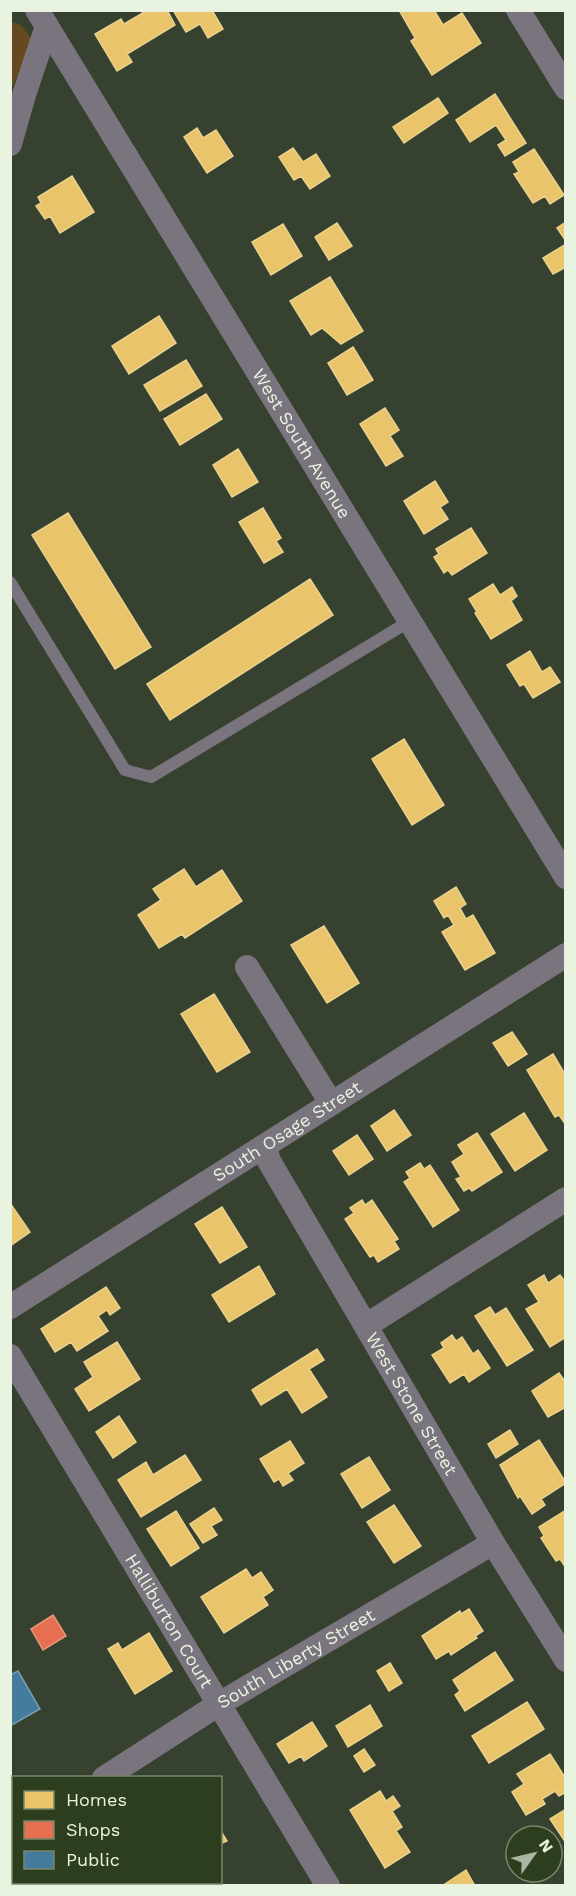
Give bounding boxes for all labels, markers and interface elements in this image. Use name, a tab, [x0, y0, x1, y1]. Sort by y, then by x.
street label: West South Avenue	[248, 365, 356, 522]
street label: South Osage Street	[209, 1076, 365, 1186]
street label: West Stone Street	[362, 1328, 462, 1479]
street label: Halliburton Court	[121, 1550, 218, 1692]
street label: South Liberty Street	[213, 1604, 379, 1713]
legend	[12, 1776, 222, 1884]
text: Homes	[66, 1789, 127, 1810]
text: Shops	[66, 1819, 120, 1840]
north arrow	[504, 1824, 564, 1884]
text: N	[535, 1836, 557, 1856]
text: Public	[66, 1849, 120, 1870]

